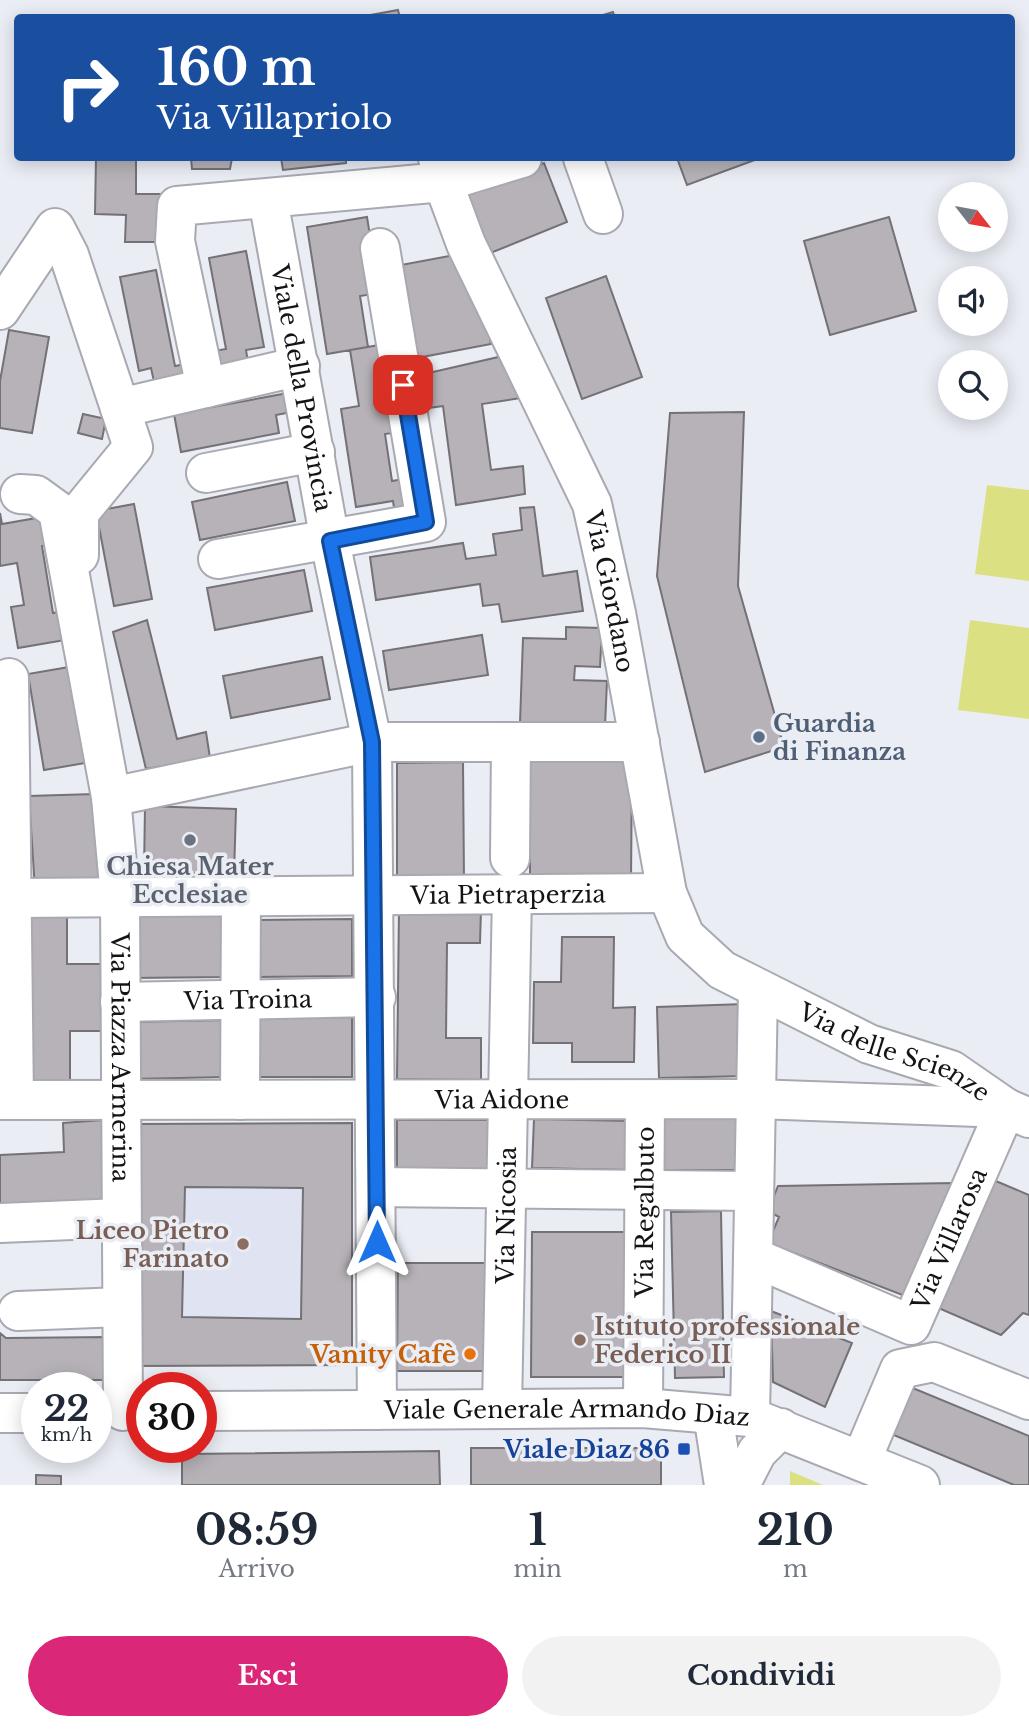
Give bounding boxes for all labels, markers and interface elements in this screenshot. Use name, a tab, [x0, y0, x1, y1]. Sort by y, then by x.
text: 160 m	[157, 37, 316, 98]
icon: right	[42, 42, 133, 133]
text: Via Villapriolo	[157, 98, 392, 138]
north arrow	[938, 182, 1008, 252]
map controls	[938, 182, 1008, 420]
street label: Viale della Provincia	[265, 261, 339, 515]
button: sound	[938, 266, 1008, 336]
button: search	[938, 350, 1008, 420]
pin	[373, 355, 433, 415]
icon: arrive	[384, 366, 422, 404]
street label: Via Giordano	[579, 507, 641, 675]
place label: Guardia di Finanza	[773, 709, 906, 766]
marker: Guardia di Finanza	[751, 729, 767, 745]
marker: Chiesa Mater Ecclesiae	[182, 832, 198, 848]
place label: Chiesa Mater Ecclesiae	[106, 852, 274, 909]
street label: Via Pietraperzia	[409, 879, 606, 909]
street label: Via Piazza Armerina	[106, 932, 136, 1183]
street label: Via Troina	[182, 984, 313, 1015]
street label: Via delle Scienze	[793, 996, 996, 1107]
street label: Via Aidone	[434, 1085, 569, 1114]
street label: Via Regalbuto	[629, 1126, 659, 1299]
street label: Via Nicosia	[490, 1145, 522, 1285]
street label: Via Villarosa	[904, 1163, 993, 1316]
position arrow	[340, 1205, 414, 1279]
place label: Liceo Pietro Farinato	[76, 1216, 229, 1273]
marker: Liceo Pietro Farinato	[235, 1236, 251, 1252]
place label: Istituto professionale Federico II	[594, 1312, 860, 1369]
marker: Istituto professionale Federico II	[572, 1332, 588, 1348]
place label: Vanity Cafè	[310, 1340, 456, 1369]
marker: Vanity Cafè	[462, 1346, 478, 1362]
speed limit sign: 30	[126, 1372, 217, 1463]
text: 22	[44, 1387, 89, 1430]
street label: Viale Generale Armando Diaz	[383, 1393, 751, 1431]
text: km/h	[41, 1424, 92, 1446]
place label: Viale Diaz 86	[503, 1435, 670, 1464]
marker: Viale Diaz 86	[676, 1441, 692, 1457]
text: 08:59	[195, 1504, 319, 1556]
text: 1	[528, 1504, 547, 1556]
text: 210	[757, 1504, 834, 1556]
text: Arrivo	[219, 1555, 295, 1583]
text: min	[513, 1555, 562, 1583]
text: m	[783, 1555, 808, 1583]
button: Esci	[28, 1636, 508, 1716]
button: Condividi	[522, 1636, 1001, 1716]

